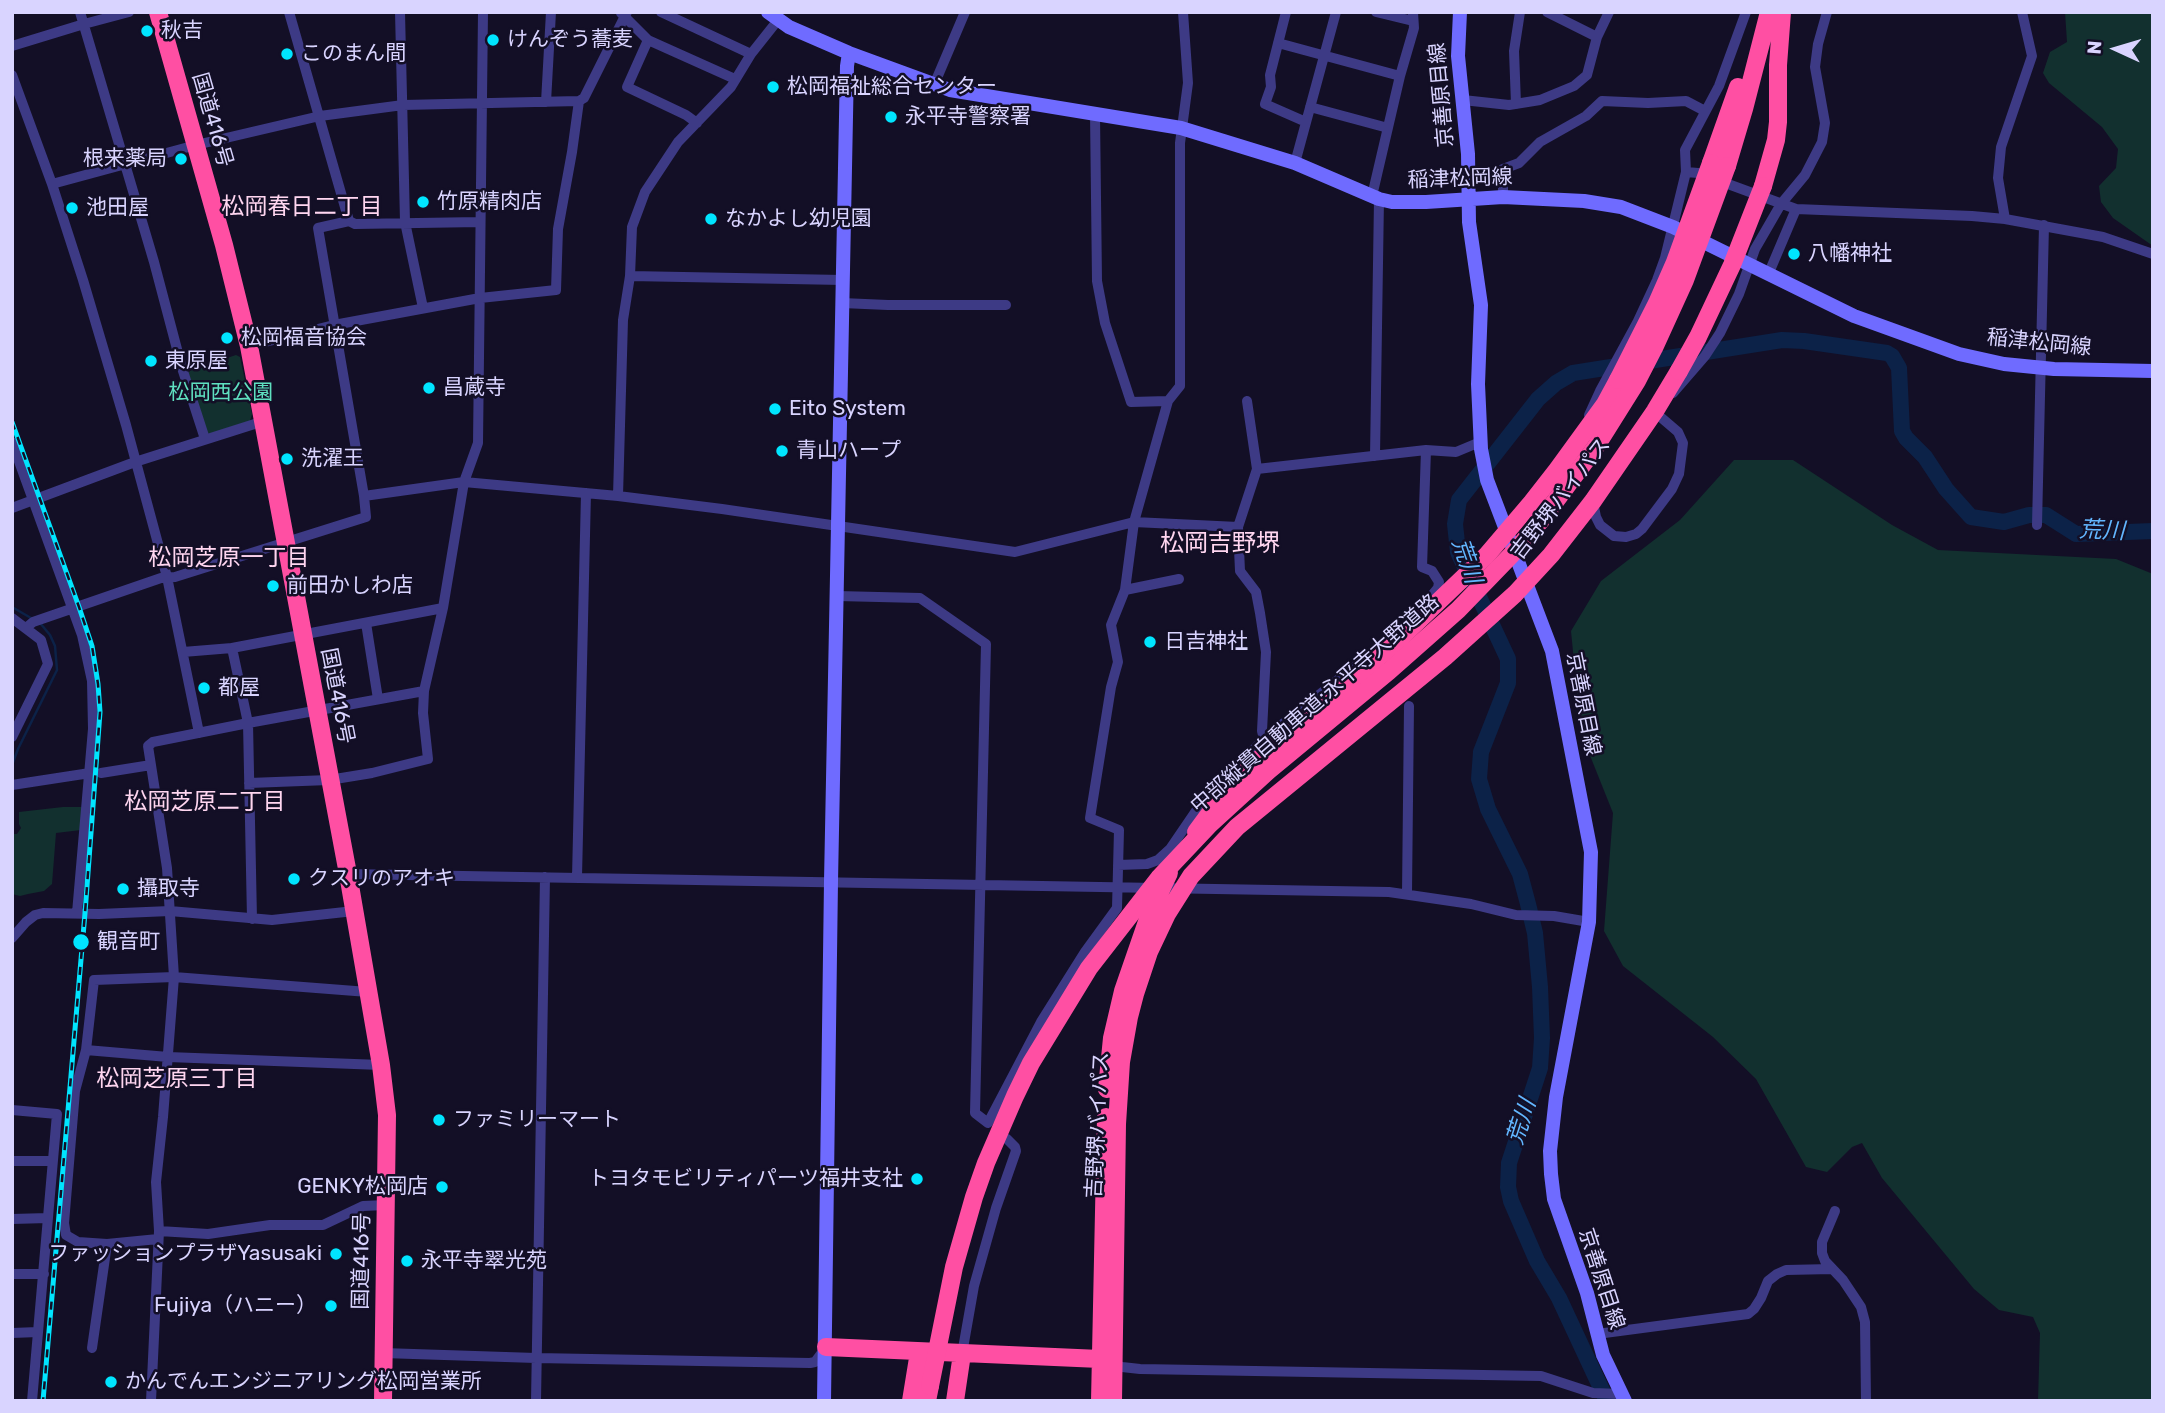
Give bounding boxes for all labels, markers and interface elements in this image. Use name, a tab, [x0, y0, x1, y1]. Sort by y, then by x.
north arrow	[2081, 14, 2151, 84]
place label: 秋吉	[161, 18, 203, 44]
marker: 秋吉	[139, 23, 155, 39]
place label: けんぞう蕎麦	[507, 27, 633, 53]
marker: けんぞう蕎麦	[485, 32, 501, 48]
text: N	[2083, 40, 2107, 55]
place label: このまん間	[301, 41, 406, 67]
street label: 京善原目線	[1425, 42, 1459, 148]
marker: このまん間	[279, 46, 295, 62]
street label: 国道416号	[186, 70, 238, 170]
place label: 松岡福祉総合センター	[787, 74, 997, 100]
marker: 松岡福祉総合センター	[765, 79, 781, 95]
place label: 永平寺警察署	[905, 104, 1031, 130]
marker: 永平寺警察署	[883, 109, 899, 125]
place label: 根来薬局	[83, 146, 167, 172]
marker: 根来薬局	[173, 151, 189, 167]
street label: 稲津松岡線	[1407, 165, 1513, 193]
place label: 竹原精肉店	[437, 189, 542, 215]
district label: 松岡春日二丁目	[222, 193, 382, 221]
marker: 竹原精肉店	[415, 194, 431, 210]
place label: 池田屋	[86, 195, 149, 221]
marker: 池田屋	[64, 200, 80, 216]
place label: なかよし幼児園	[725, 206, 872, 232]
marker: なかよし幼児園	[703, 211, 719, 227]
place label: 八幡神社	[1808, 241, 1892, 267]
marker: 八幡神社	[1786, 246, 1802, 262]
place label: 松岡福音協会	[241, 325, 367, 351]
street label: 稲津松岡線	[1985, 325, 2093, 361]
marker: 松岡福音協会	[219, 330, 235, 346]
place label: 東原屋	[165, 348, 228, 374]
marker: 東原屋	[143, 353, 159, 369]
place label: 昌蔵寺	[443, 375, 506, 401]
park label: 松岡西公園	[169, 380, 273, 406]
marker: 昌蔵寺	[421, 380, 437, 396]
place label: Eito System	[789, 396, 906, 422]
marker: Eito System	[767, 401, 783, 417]
street label: 吉野堺バイパス	[1506, 433, 1616, 565]
place label: 青山ハープ	[796, 438, 901, 464]
marker: 青山ハープ	[774, 443, 790, 459]
place label: 洗濯王	[301, 446, 364, 472]
marker: 洗濯王	[279, 451, 295, 467]
water label: 荒川	[2079, 516, 2125, 546]
district label: 松岡吉野堺	[1160, 530, 1280, 558]
water label: 荒川	[1445, 535, 1487, 587]
district label: 松岡芝原一丁目	[149, 544, 309, 572]
place label: 前田かしわ店	[287, 573, 413, 599]
marker: 前田かしわ店	[265, 578, 281, 594]
street label: 中部縦貫自動車道;永平寺大野道路	[1186, 589, 1444, 819]
place label: 日吉神社	[1164, 629, 1248, 655]
marker: 日吉神社	[1142, 634, 1158, 650]
street label: 国道416号	[315, 646, 359, 746]
street label: 京善原目線	[1561, 650, 1605, 758]
place label: 都屋	[218, 675, 260, 701]
marker: 都屋	[196, 680, 212, 696]
district label: 松岡芝原二丁目	[125, 788, 285, 816]
place label: クスリのアオキ	[308, 866, 455, 892]
marker: クスリのアオキ	[286, 871, 302, 887]
place label: 攝取寺	[137, 876, 200, 902]
marker: 攝取寺	[115, 881, 131, 897]
place label: 観音町	[97, 929, 160, 955]
marker: 観音町	[71, 932, 91, 952]
street label: 吉野堺バイパス	[1082, 1051, 1114, 1199]
district label: 松岡芝原三丁目	[97, 1065, 257, 1093]
water label: 荒川	[1502, 1096, 1542, 1148]
place label: ファミリーマート	[453, 1107, 621, 1133]
marker: ファミリーマート	[431, 1112, 447, 1128]
place label: トヨタモビリティパーツ福井支社	[588, 1166, 903, 1192]
marker: トヨタモビリティパーツ福井支社	[909, 1171, 925, 1187]
place label: GENKY松岡店	[297, 1174, 428, 1200]
marker: GENKY松岡店	[434, 1179, 450, 1195]
street label: 国道416号	[349, 1212, 375, 1310]
street label: 京善原目線	[1573, 1225, 1629, 1333]
place label: ファッションプラザYasusaki	[48, 1241, 322, 1267]
marker: ファッションプラザYasusaki	[328, 1246, 344, 1262]
place label: 永平寺翠光苑	[421, 1248, 547, 1274]
marker: 永平寺翠光苑	[399, 1253, 415, 1269]
place label: Fujiya（ハニー）	[154, 1293, 317, 1319]
marker: Fujiya（ハニー）	[323, 1298, 339, 1314]
place label: かんでんエンジニアリング松岡営業所	[125, 1369, 482, 1395]
marker: かんでんエンジニアリング松岡営業所	[103, 1374, 119, 1390]

